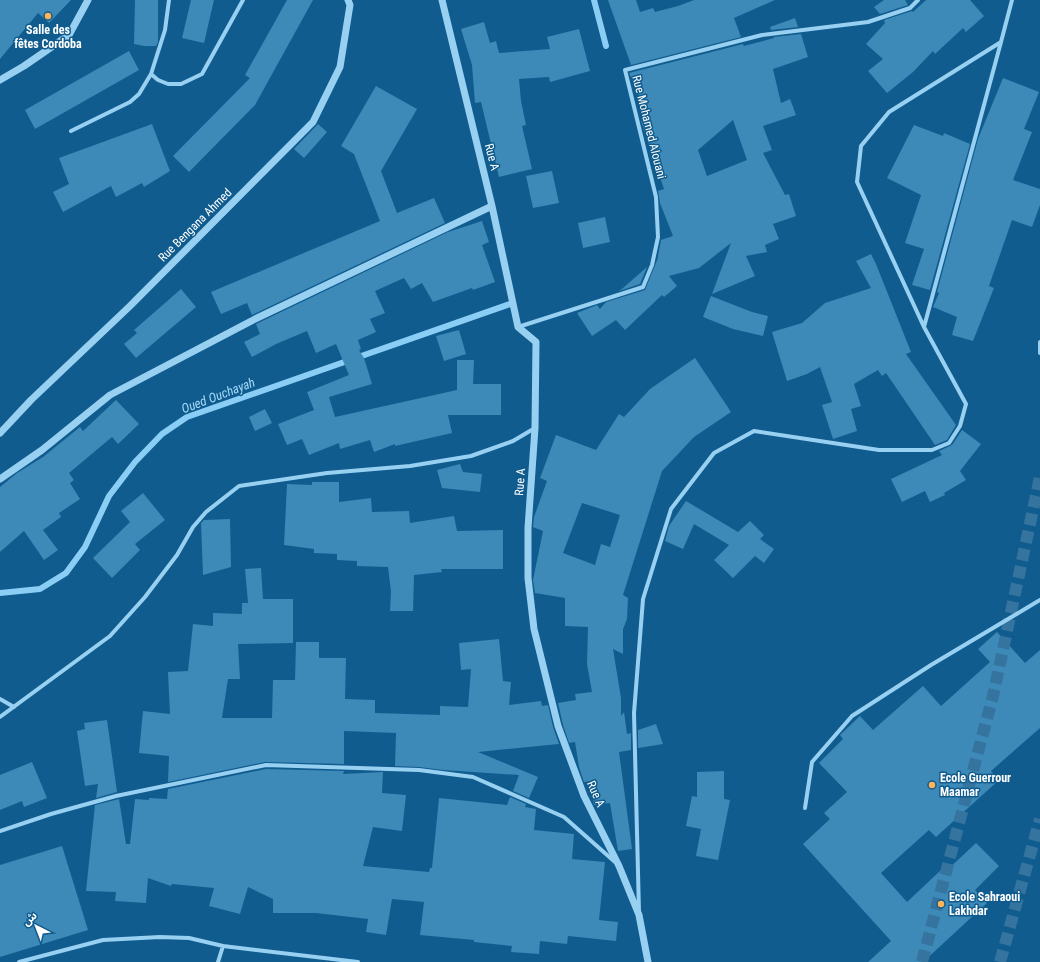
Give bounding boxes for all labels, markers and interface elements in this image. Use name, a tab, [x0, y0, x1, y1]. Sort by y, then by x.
marker: Salle des fêtes Cordoba	[43, 11, 53, 21]
place label: Salle des fêtes Cordoba	[14, 23, 82, 51]
street label: Rue Mohamed Alouani	[629, 74, 669, 180]
street label: Rue A	[482, 142, 502, 172]
street label: Rue Bengana Ahmed	[155, 185, 235, 265]
water label: Oued Ouchayah	[179, 375, 257, 416]
street label: Rue A	[512, 468, 528, 496]
place label: Ecole Guerrour Maamar	[940, 771, 1011, 799]
street label: Rue A	[584, 779, 608, 809]
marker: Ecole Guerrour Maamar	[927, 780, 937, 790]
place label: Ecole Sahraoui Lakhdar	[949, 890, 1020, 918]
marker: Ecole Sahraoui Lakhdar	[936, 899, 946, 909]
north arrow	[16, 906, 56, 946]
text: ش	[20, 909, 40, 929]

